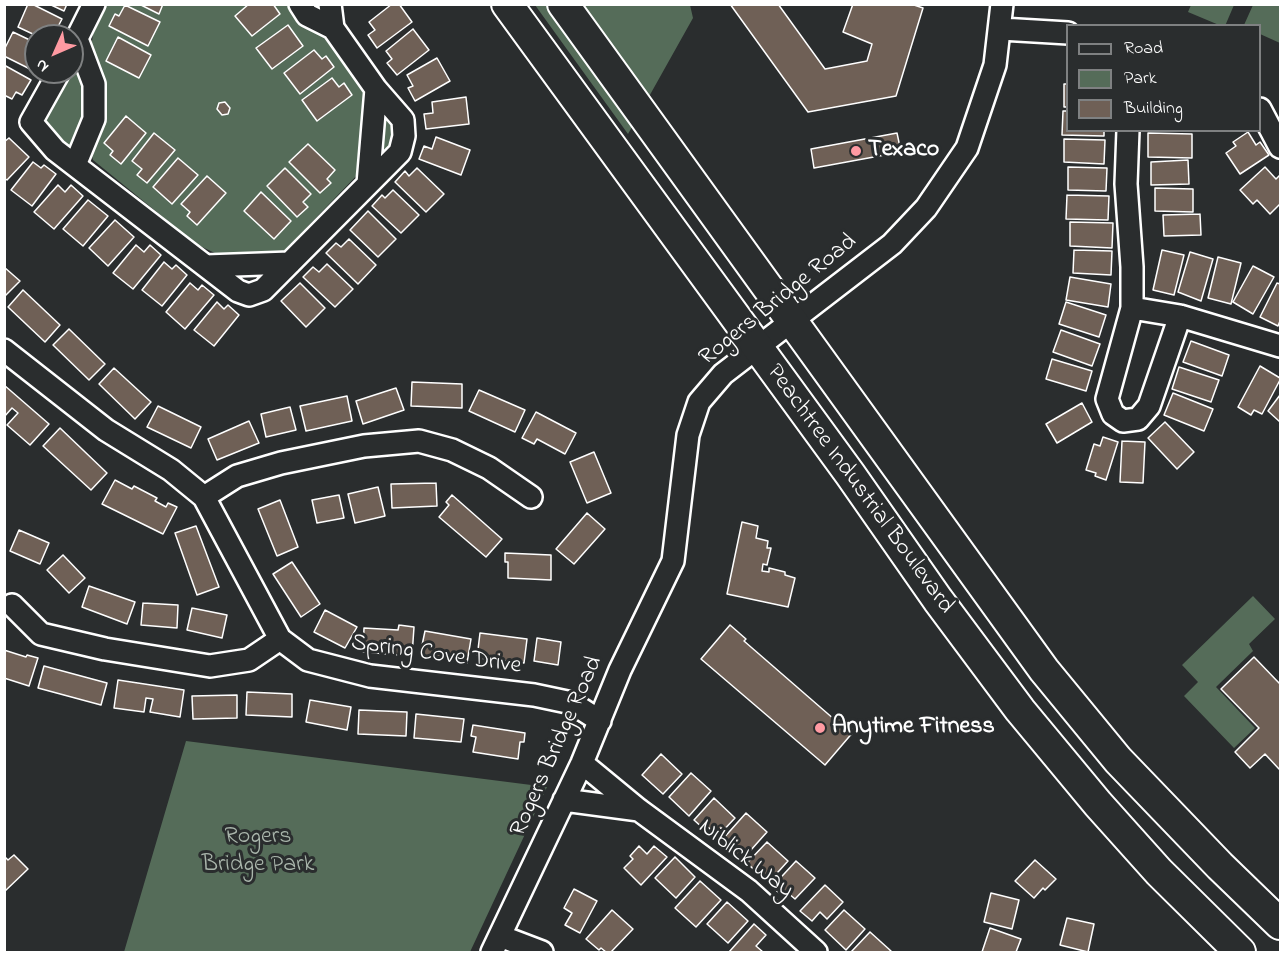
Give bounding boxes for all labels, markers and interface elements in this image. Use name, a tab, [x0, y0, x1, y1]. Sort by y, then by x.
north arrow	[24, 24, 84, 84]
legend	[1066, 24, 1261, 132]
text: Road	[1124, 36, 1163, 62]
text: N	[30, 53, 55, 78]
text: Park	[1124, 66, 1157, 92]
text: Building	[1124, 96, 1183, 122]
place label: Texaco	[868, 137, 939, 165]
marker: Texaco	[849, 144, 863, 158]
street label: Rogers Bridge Road	[695, 229, 863, 373]
street label: Peachtree Industrial Boulevard	[759, 360, 959, 620]
street label: Spring Cove Drive	[349, 630, 523, 682]
street label: Rogers Bridge Road	[505, 652, 611, 842]
place label: Anytime Fitness	[832, 714, 995, 742]
marker: Anytime Fitness	[813, 721, 827, 735]
street label: Niblick Way	[692, 814, 798, 906]
park label: Rogers Bridge Park	[202, 824, 314, 880]

